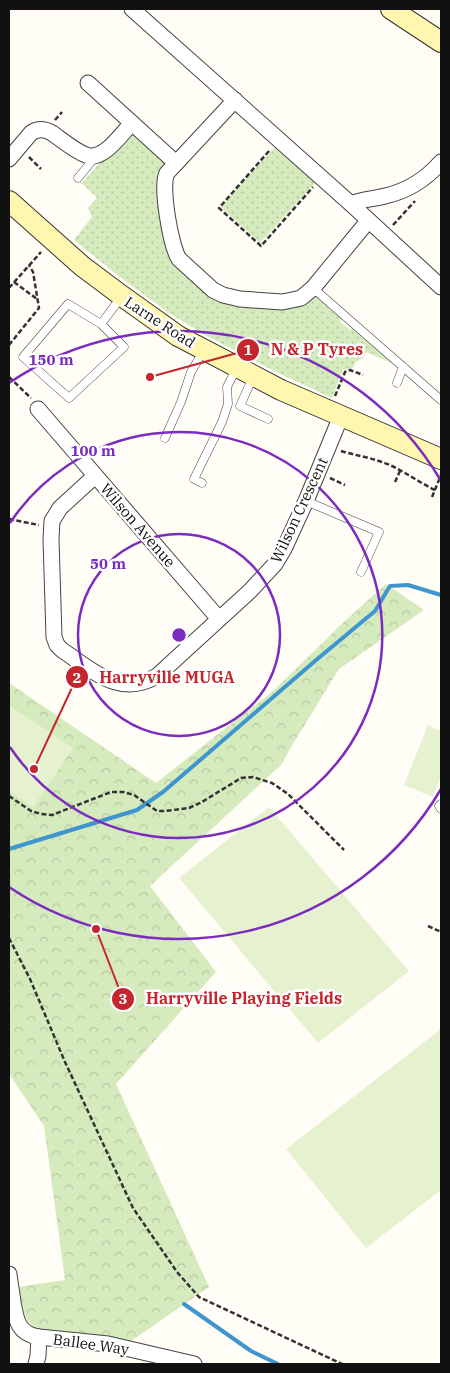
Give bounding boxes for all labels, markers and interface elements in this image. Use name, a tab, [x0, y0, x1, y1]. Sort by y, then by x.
street label: Larne Road	[121, 292, 199, 352]
callout: N & P Tyres	[235, 334, 373, 365]
text: N & P Tyres	[271, 339, 363, 359]
text: 1	[243, 340, 253, 359]
text: 150 m	[28, 350, 74, 369]
text: 100 m	[70, 441, 116, 460]
street label: Wilson Crescent	[266, 454, 332, 566]
street label: Wilson Avenue	[96, 479, 180, 571]
text: 50 m	[90, 554, 126, 573]
centre of rings	[170, 626, 188, 644]
callout: Harryville MUGA	[65, 662, 245, 693]
text: Harryville MUGA	[99, 667, 235, 687]
text: 2	[72, 668, 82, 687]
callout: Harryville Playing Fields	[111, 983, 352, 1014]
text: Harryville Playing Fields	[146, 988, 342, 1008]
text: 3	[118, 989, 128, 1008]
street label: Ballee Way	[52, 1329, 130, 1359]

